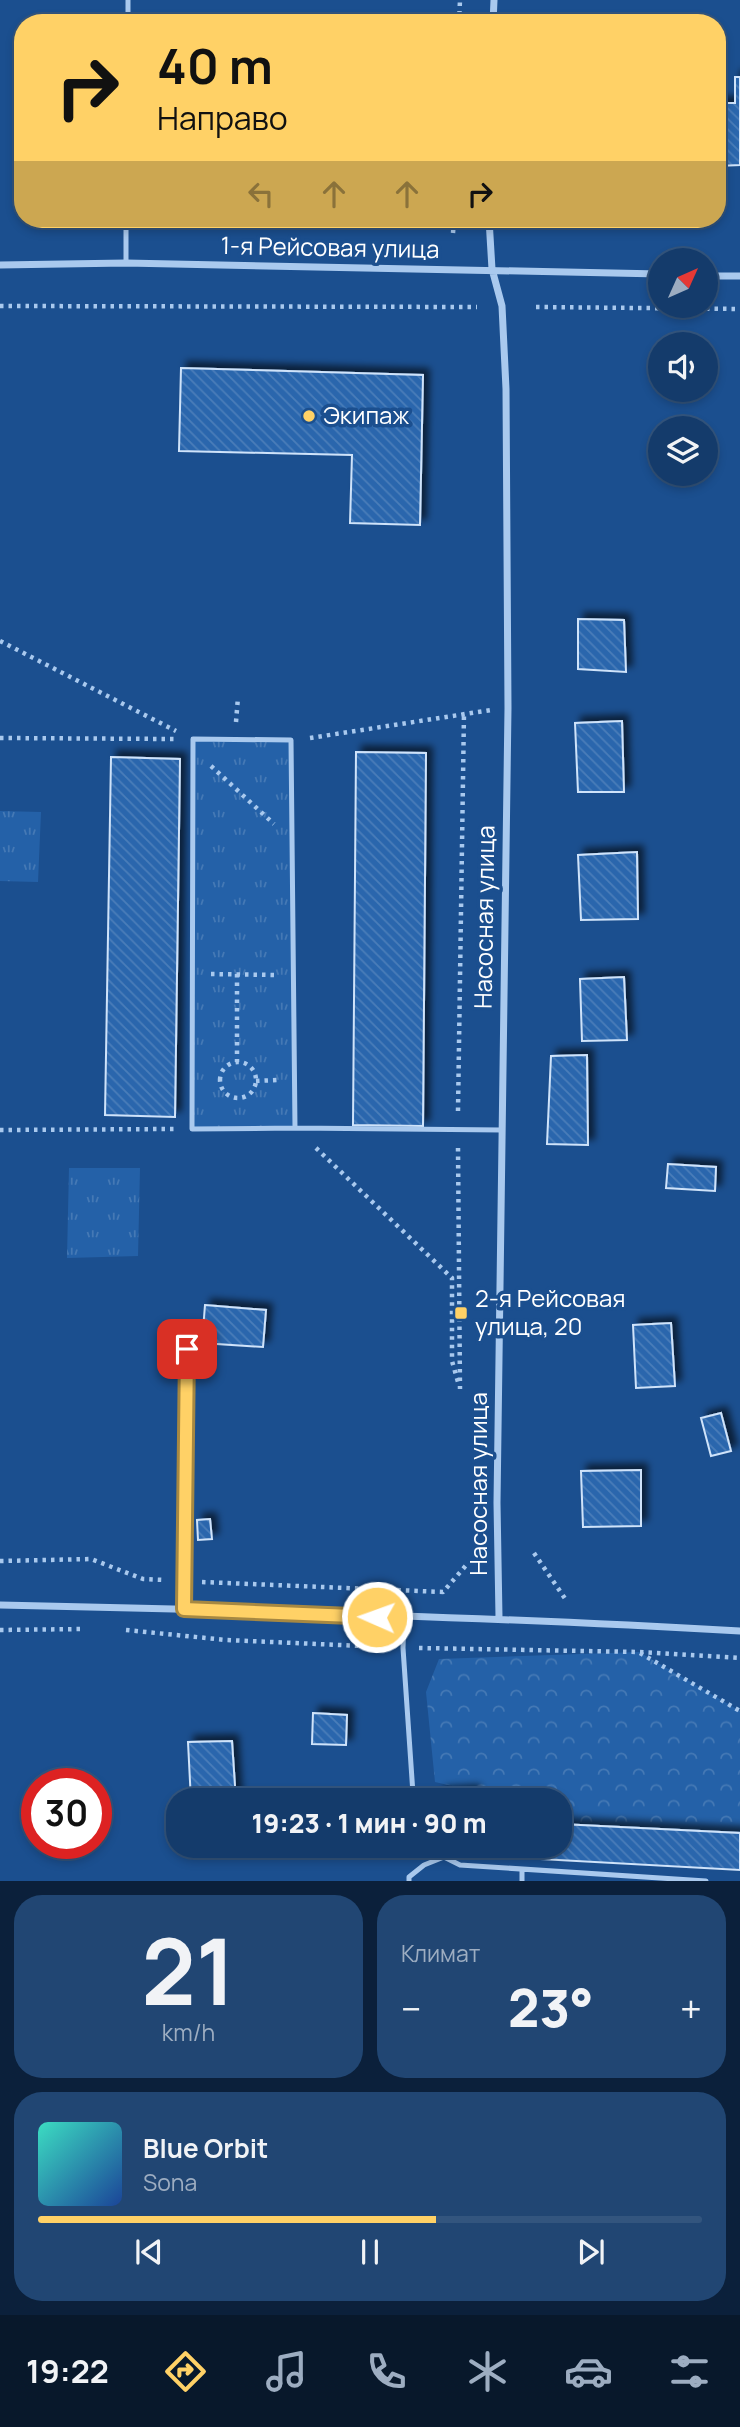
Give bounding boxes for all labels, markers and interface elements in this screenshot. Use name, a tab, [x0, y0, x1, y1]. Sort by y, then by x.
text: 40 m	[157, 32, 273, 99]
icon: right	[42, 42, 133, 133]
text: Направо	[157, 96, 288, 140]
icon: left	[242, 175, 280, 213]
icon: ahead	[315, 175, 353, 213]
icon: ahead	[388, 175, 426, 213]
icon: right	[461, 175, 499, 213]
street label: 1-я Рейсовая улица	[220, 228, 440, 265]
north arrow	[648, 248, 718, 318]
map controls	[648, 248, 718, 486]
button: sound	[648, 332, 718, 402]
place label: Экипаж	[323, 398, 409, 431]
marker: Экипаж	[301, 408, 317, 424]
button: layers	[648, 416, 718, 486]
street label: Насосная улица	[465, 825, 502, 1009]
place label: 2-я Рейсовая улица, 20	[475, 1281, 626, 1342]
marker: 2-я Рейсовая улица, 20	[453, 1305, 469, 1321]
pin	[157, 1319, 217, 1379]
icon: arrive	[168, 1330, 206, 1368]
street label: Насосная улица	[461, 1392, 494, 1576]
position arrow	[340, 1580, 414, 1654]
speed limit sign: 30	[21, 1768, 112, 1859]
text: 19:23 · 1 мин · 90 m	[251, 1805, 487, 1841]
text: 21	[141, 1908, 236, 2032]
text: Климат	[401, 1937, 480, 1969]
text: 23°	[508, 1972, 594, 2043]
text: −	[401, 1982, 422, 2034]
text: +	[680, 1982, 702, 2034]
text: km/h	[162, 2016, 215, 2048]
text: Blue Orbit	[143, 2130, 268, 2166]
text: Sona	[143, 2166, 197, 2198]
icon: previous	[130, 2233, 168, 2271]
icon: pause	[351, 2233, 389, 2271]
icon: next	[572, 2233, 610, 2271]
icon: directions	[161, 2347, 210, 2396]
icon: music	[262, 2347, 311, 2396]
icon: phone	[362, 2347, 411, 2396]
icon: climate	[463, 2347, 512, 2396]
icon: car	[564, 2347, 613, 2396]
icon: filters	[665, 2347, 714, 2396]
text: 19:22	[26, 2349, 109, 2393]

